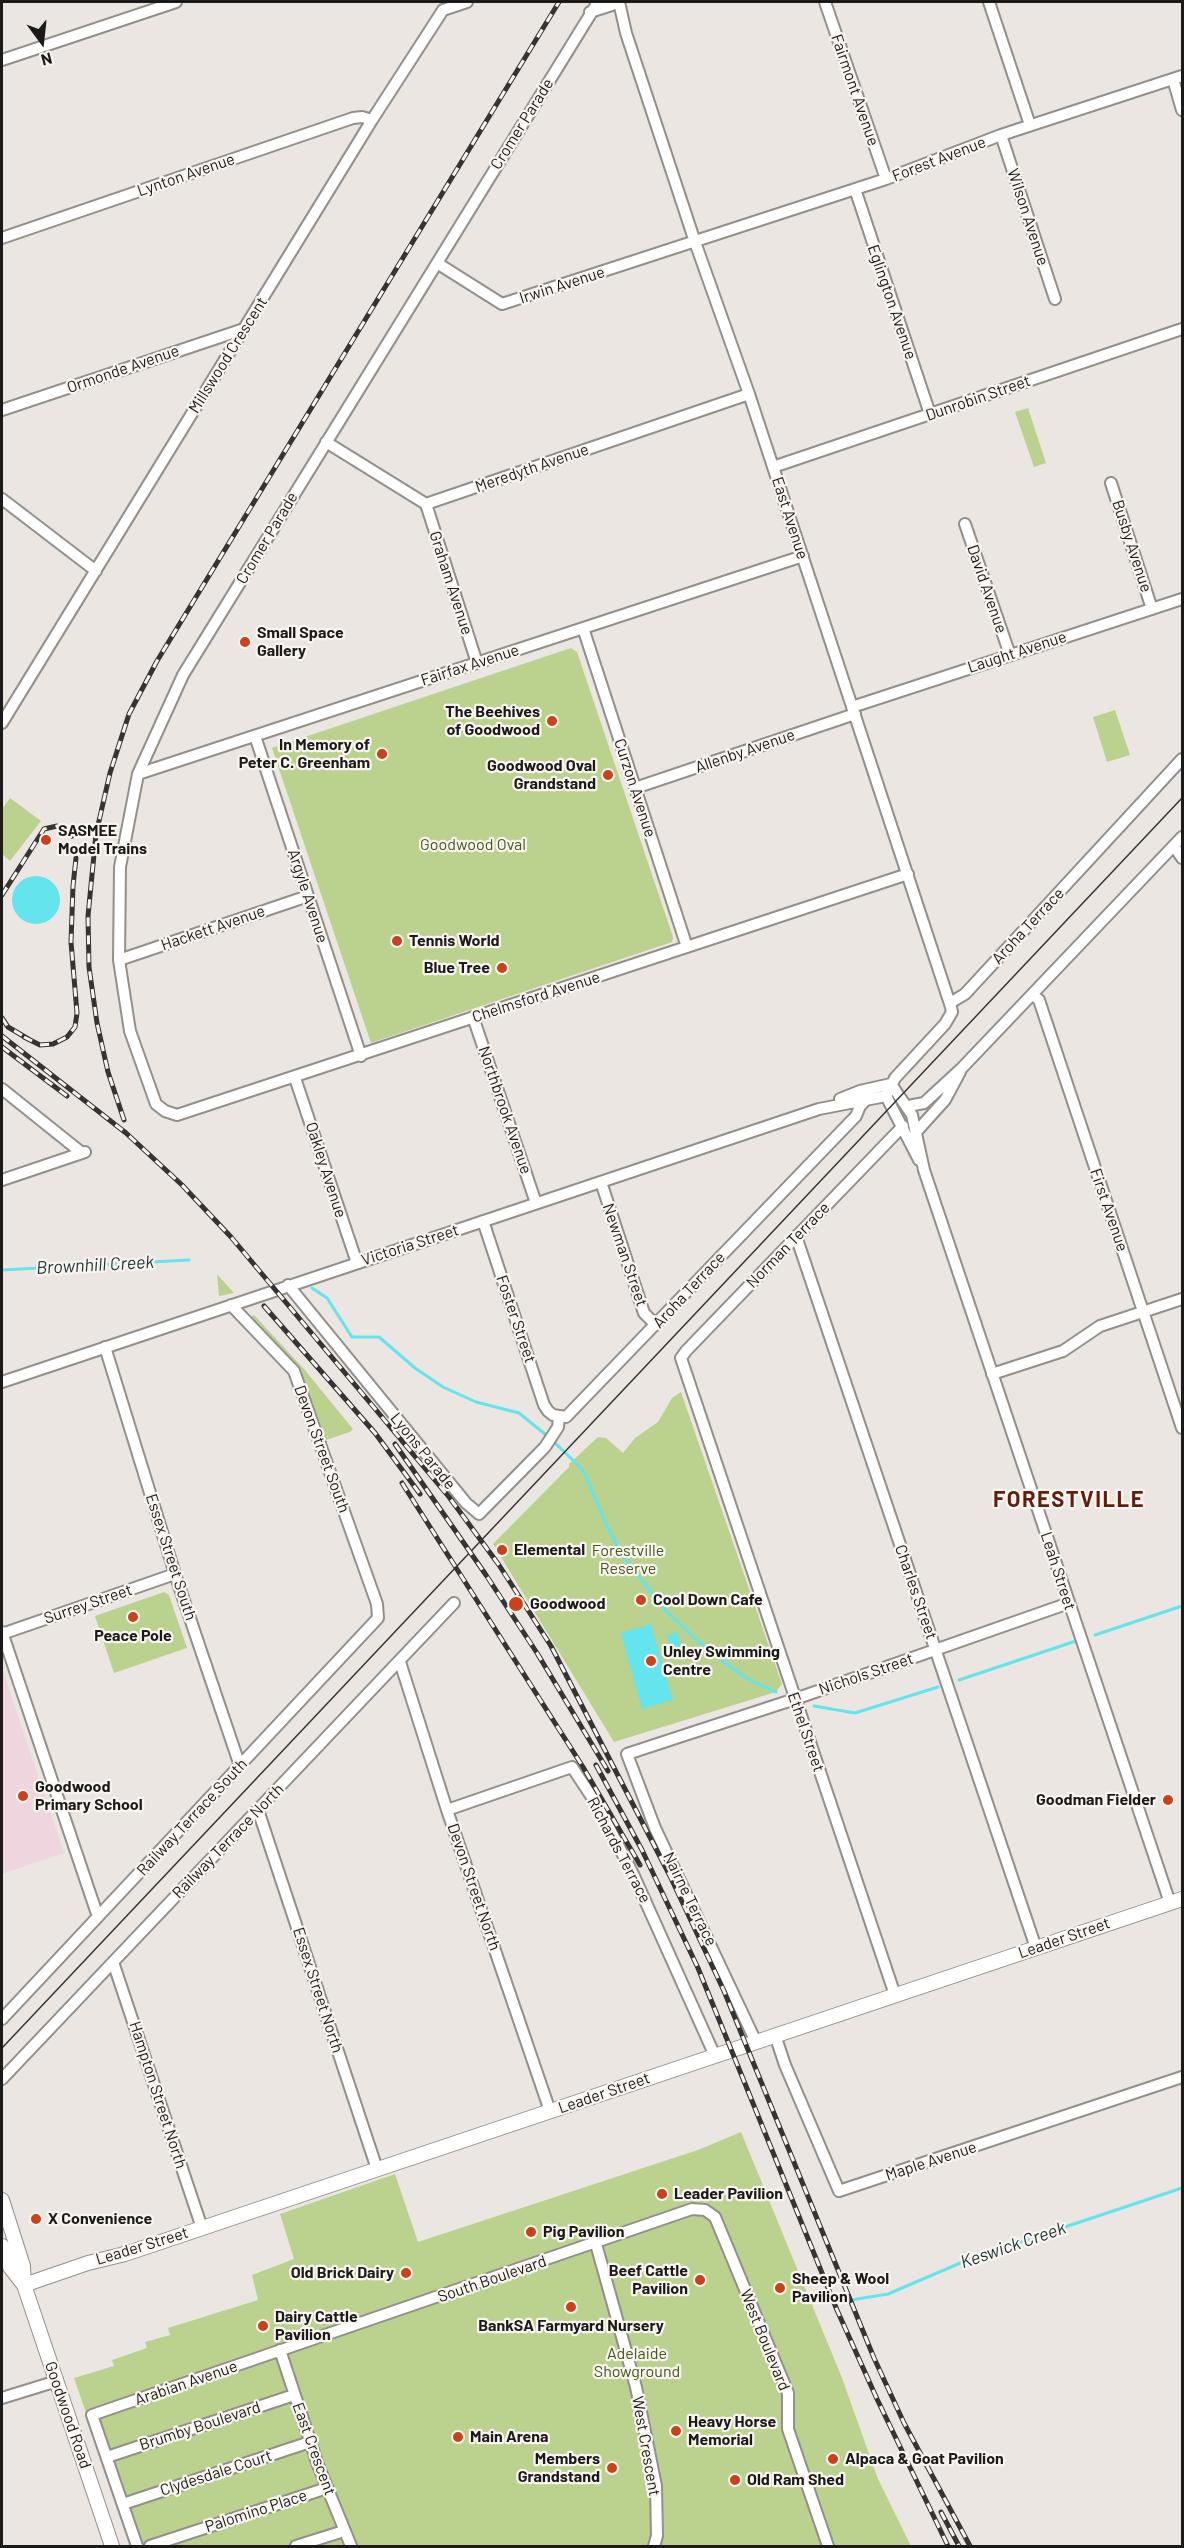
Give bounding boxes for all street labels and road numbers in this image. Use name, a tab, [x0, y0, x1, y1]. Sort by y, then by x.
street label: Fairmont Avenue	[827, 32, 883, 148]
street label: Cromer Parade	[486, 75, 558, 173]
street label: Forest Avenue	[889, 132, 989, 186]
street label: Lynton Avenue	[135, 149, 237, 201]
street label: Wilson Avenue	[1003, 166, 1053, 268]
street label: Eglington Avenue	[863, 242, 921, 362]
street label: Irwin Avenue	[517, 262, 607, 308]
street label: Millswood Crescent	[184, 293, 272, 417]
street label: Ormonde Avenue	[64, 341, 182, 397]
street label: Dunrobin Street	[923, 371, 1033, 425]
street label: Meredyth Avenue	[473, 440, 591, 496]
street label: East Avenue	[768, 474, 812, 562]
street label: Cromer Parade	[232, 489, 302, 587]
street label: Busby Avenue	[1108, 497, 1156, 595]
street label: Graham Avenue	[425, 529, 477, 637]
street label: David Avenue	[963, 542, 1011, 636]
street label: Laught Avenue	[965, 627, 1069, 677]
street label: Fairfax Avenue	[418, 640, 522, 690]
street label: Allenby Avenue	[693, 725, 797, 777]
street label: Curzon Avenue	[610, 736, 660, 840]
street label: Argyle Avenue	[284, 847, 332, 945]
street label: Aroha Terrace	[988, 884, 1068, 968]
street label: Hackett Avenue	[158, 901, 268, 955]
street label: Chelmsford Avenue	[470, 967, 602, 1027]
street label: Northbrook Avenue	[474, 1044, 536, 1176]
street label: Oakley Avenue	[302, 1120, 350, 1220]
street label: First Avenue	[1086, 1166, 1132, 1254]
street label: Norman Terrace	[742, 1198, 834, 1292]
street label: Newman Street	[598, 1201, 652, 1309]
street label: Victoria Street	[359, 1220, 461, 1270]
street label: Aroha Terrace	[649, 1248, 729, 1332]
street label: Foster Street	[492, 1273, 540, 1365]
street label: Devon Street South	[290, 1383, 354, 1515]
street label: Lyons Parade	[386, 1409, 460, 1493]
street label: Essex Street South	[141, 1491, 201, 1623]
street label: Leah Street	[1036, 1529, 1080, 1613]
street label: Charles Street	[891, 1542, 941, 1642]
street label: Surrey Street	[41, 1580, 135, 1628]
street label: Nichols Street	[816, 1649, 916, 1699]
street label: Ethel Street	[783, 1690, 829, 1774]
street label: Railway Terrace South	[133, 1754, 251, 1880]
street label: Railway Terrace North	[168, 1780, 288, 1902]
street label: Richards Terrace	[583, 1794, 655, 1906]
street label: Devon Street North	[443, 1821, 505, 1953]
street label: Nairne Terrace	[659, 1849, 721, 1949]
street label: Leader Street	[1016, 1913, 1112, 1963]
street label: Essex Street North	[289, 1925, 347, 2055]
street label: Hampton Street North	[125, 2019, 191, 2171]
street label: Leader Street	[556, 2068, 652, 2118]
street label: Maple Avenue	[883, 2137, 979, 2185]
street label: Leader Street	[93, 2223, 191, 2269]
street label: South Boulevard	[435, 2251, 549, 2307]
street label: West Boulevard	[736, 2286, 794, 2394]
street label: Arabian Avenue	[132, 2356, 240, 2410]
street label: Goodwood Road	[41, 2359, 95, 2471]
street label: West Crescent	[628, 2395, 664, 2497]
street label: Brumby Boulevard	[137, 2397, 263, 2455]
street label: East Crescent	[288, 2400, 340, 2498]
street label: Clydesdale Court	[158, 2446, 274, 2500]
street label: Palomino Place	[203, 2486, 309, 2536]

